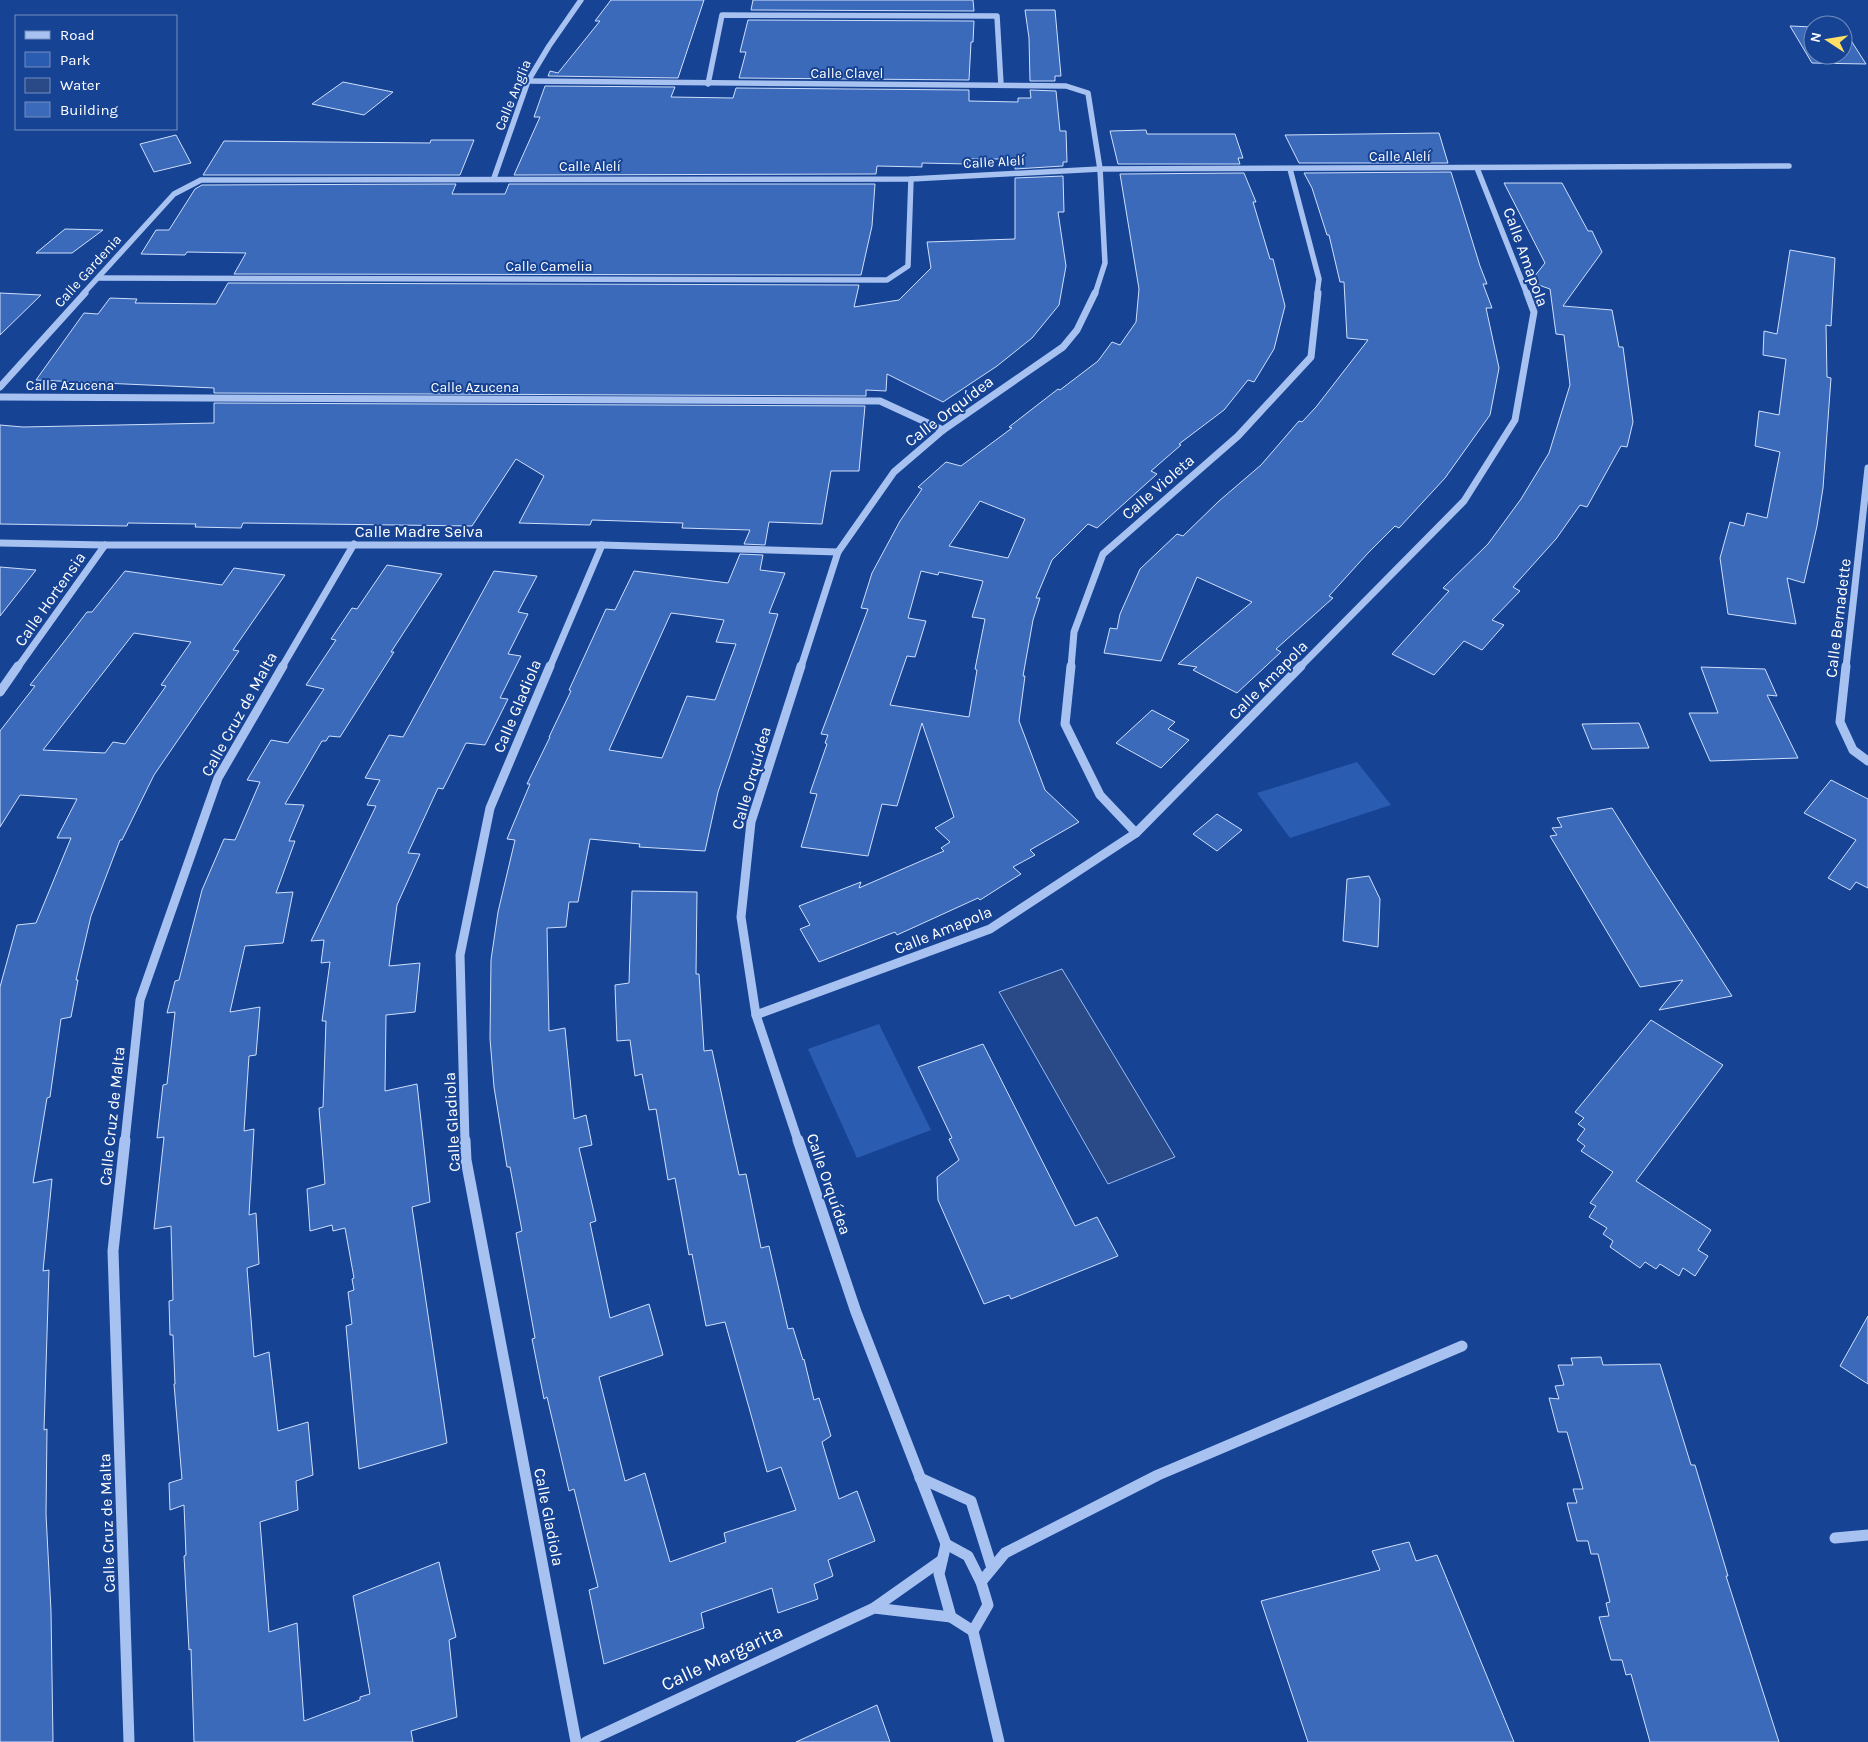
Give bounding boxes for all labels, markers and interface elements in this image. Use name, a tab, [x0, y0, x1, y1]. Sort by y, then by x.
legend	[15, 15, 178, 130]
north arrow	[1803, 15, 1853, 65]
text: Road	[60, 26, 95, 44]
text: N	[1806, 31, 1825, 44]
text: Park	[60, 51, 90, 69]
street label: Calle Anglia	[491, 57, 535, 133]
street label: Calle Clavel	[811, 65, 884, 82]
text: Water	[60, 76, 101, 94]
text: Building	[60, 101, 118, 119]
street label: Calle Alelí	[1369, 148, 1432, 165]
street label: Calle Alelí	[963, 152, 1026, 172]
street label: Calle Alelí	[559, 158, 622, 175]
street label: Calle Amapola	[1499, 205, 1553, 309]
street label: Calle Gardenia	[51, 231, 125, 311]
street label: Calle Camelia	[505, 258, 593, 275]
street label: Calle Orquídea	[901, 372, 997, 450]
street label: Calle Azucena	[26, 377, 114, 394]
street label: Calle Azucena	[431, 379, 519, 396]
street label: Calle Violeta	[1118, 450, 1198, 524]
street label: Calle Madre Selva	[355, 522, 483, 541]
street label: Calle Hortensia	[10, 548, 90, 650]
street label: Calle Bernadette	[1821, 557, 1855, 679]
street label: Calle Amapola	[1225, 637, 1311, 723]
street label: Calle Cruz de Malta	[197, 648, 281, 780]
street label: Calle Gladiola	[489, 657, 545, 755]
street label: Calle Orquídea	[727, 724, 775, 832]
street label: Calle Amapola	[891, 902, 995, 958]
street label: Calle Cruz de Malta	[95, 1046, 129, 1186]
street label: Calle Gladiola	[440, 1072, 464, 1172]
street label: Calle Orquídea	[803, 1131, 855, 1237]
street label: Calle Cruz de Malta	[95, 1453, 119, 1593]
street label: Calle Gladiola	[530, 1466, 568, 1568]
street label: Calle Margarita	[658, 1620, 786, 1696]

